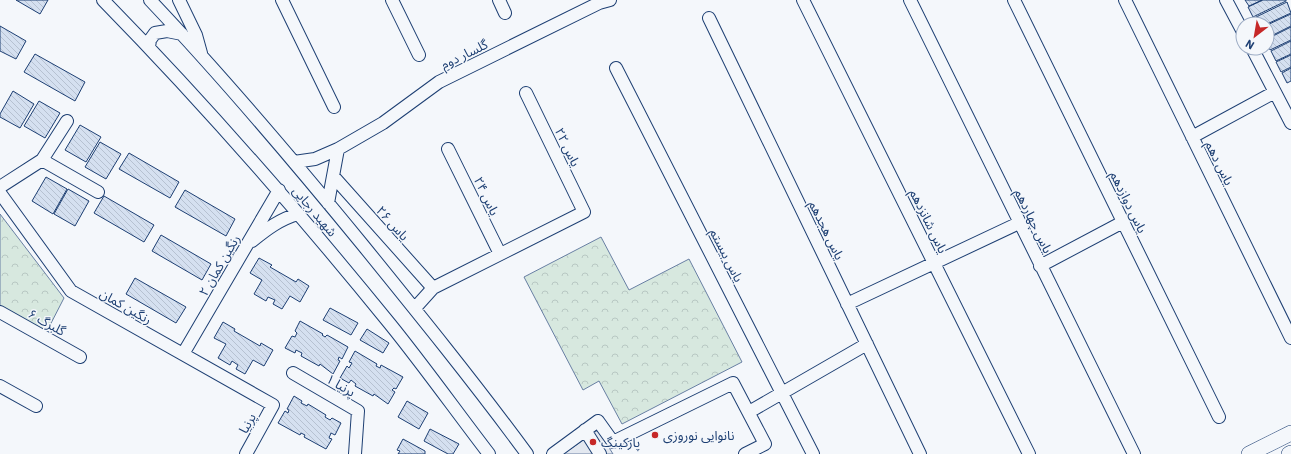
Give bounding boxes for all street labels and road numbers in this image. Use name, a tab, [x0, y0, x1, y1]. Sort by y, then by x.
street label: گلسار دوم	[438, 36, 492, 74]
street label: یاس ۲۲	[551, 125, 584, 170]
street label: یاس دهم	[1200, 138, 1238, 189]
street label: یاس دوازدهم	[1104, 168, 1151, 237]
street label: یاس ۲۴	[470, 174, 503, 219]
street label: شهید رجایی	[289, 183, 341, 240]
street label: یاس شانزدهم	[904, 186, 952, 257]
street label: یاس چهاردهم	[1009, 186, 1057, 257]
street label: یاس هجدهم	[803, 198, 848, 264]
street label: یاس ۲۶	[372, 202, 413, 244]
street label: یاس بیستم	[704, 226, 747, 286]
street label: رنگین کمان ۲	[195, 232, 244, 299]
street label: رنگین کمان	[97, 285, 155, 328]
street label: گلبرگ ۶	[25, 305, 69, 340]
street label: پرنیا ۱	[322, 370, 359, 402]
street label: پرنیا	[235, 410, 261, 437]

